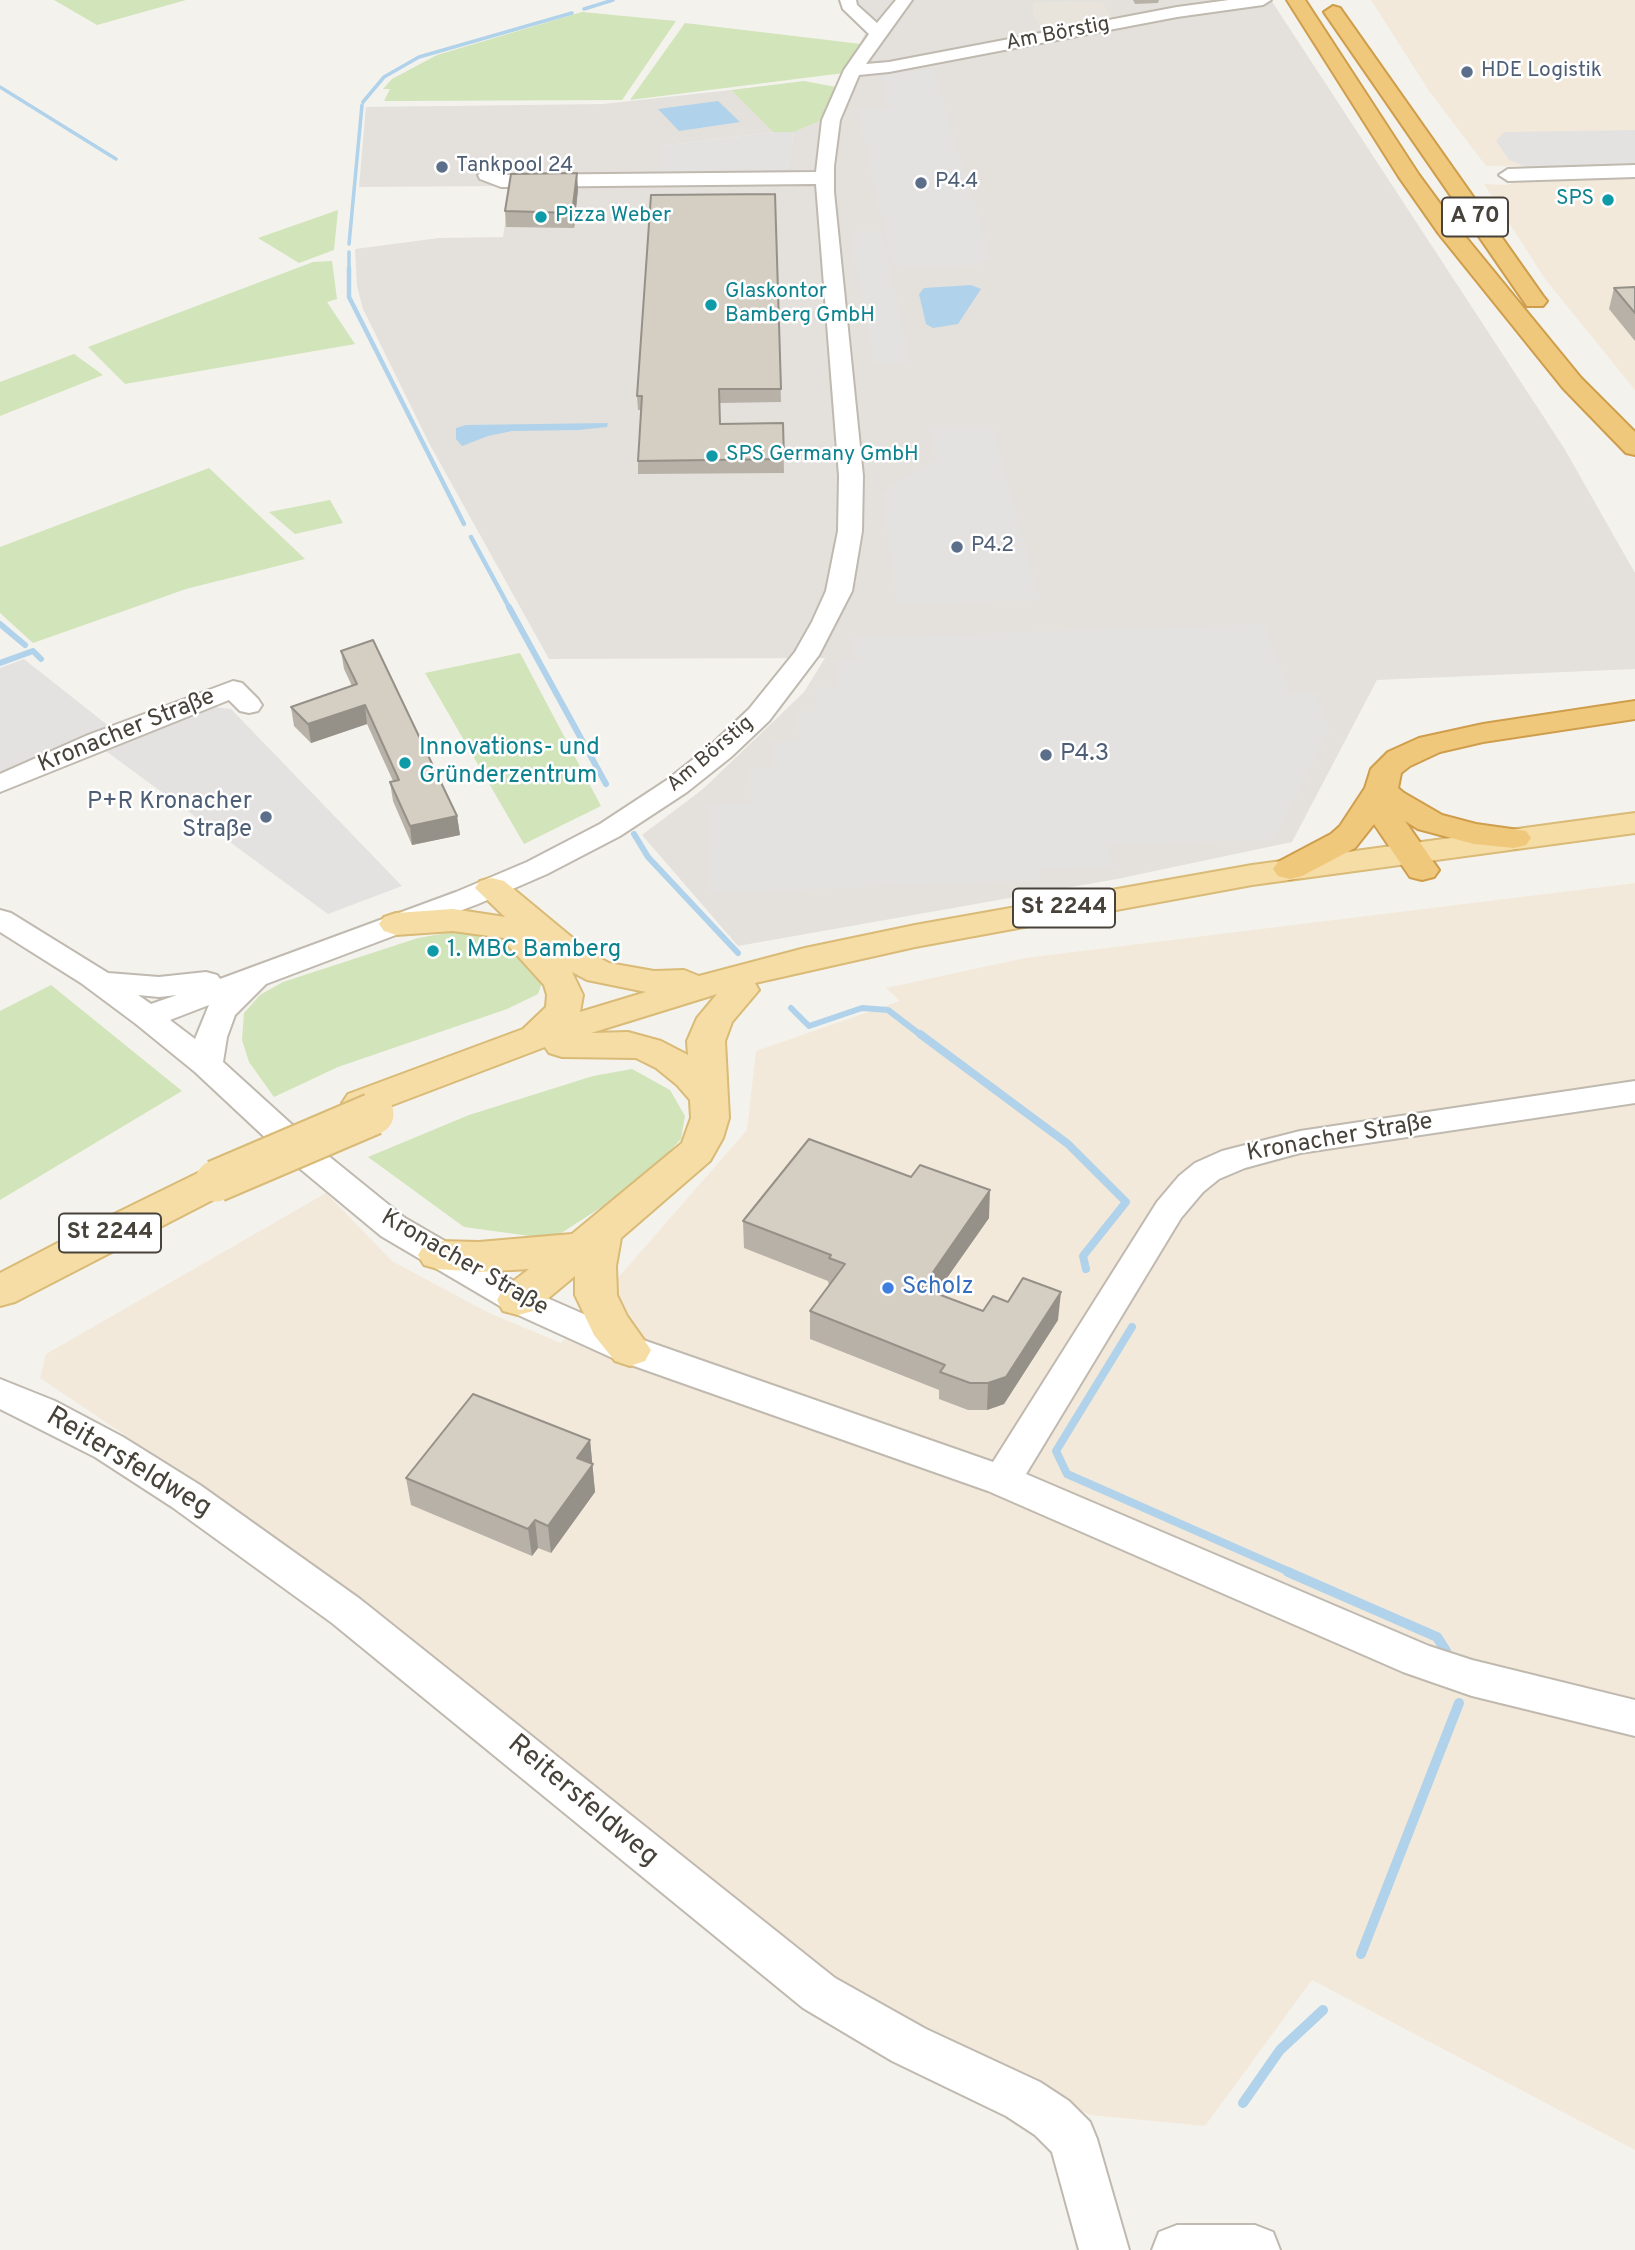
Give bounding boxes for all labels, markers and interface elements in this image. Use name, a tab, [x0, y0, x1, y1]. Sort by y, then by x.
street label: Am Börstig	[1004, 13, 1112, 57]
place label: HDE Logistik	[1481, 59, 1602, 85]
marker: HDE Logistik	[1459, 64, 1475, 80]
place label: Tankpool 24	[456, 154, 573, 180]
marker: Tankpool 24	[434, 159, 450, 175]
place label: P4.4	[935, 170, 978, 196]
marker: P4.4	[913, 175, 929, 191]
place label: SPS	[1556, 187, 1594, 213]
marker: SPS	[1600, 192, 1616, 208]
road number: A 70	[1442, 198, 1508, 236]
place label: Pizza Weber	[555, 204, 671, 230]
marker: Pizza Weber	[533, 209, 549, 225]
place label: Glaskontor Bamberg GmbH	[725, 280, 875, 330]
marker: Glaskontor Bamberg GmbH	[703, 297, 719, 313]
place label: SPS Germany GmbH	[726, 443, 919, 469]
marker: SPS Germany GmbH	[704, 448, 720, 464]
place label: P4.2	[971, 534, 1014, 560]
marker: P4.2	[949, 539, 965, 555]
street label: Kronacher Straße	[34, 683, 220, 781]
street label: Am Börstig	[663, 712, 759, 798]
place label: Innovations- und Gründerzentrum	[419, 735, 600, 791]
place label: P4.3	[1060, 741, 1109, 769]
marker: P4.3	[1038, 747, 1054, 763]
marker: Innovations- und Gründerzentrum	[397, 755, 413, 771]
place label: P+R Kronacher Straße	[87, 789, 252, 845]
marker: P+R Kronacher Straße	[258, 809, 274, 825]
road number: St 2244	[1013, 888, 1115, 928]
place label: 1. MBC Bamberg	[447, 937, 621, 965]
marker: 1. MBC Bamberg	[425, 943, 441, 959]
street label: Kronacher Straße	[1245, 1108, 1435, 1170]
street label: Kronacher Straße	[375, 1204, 553, 1324]
road number: St 2244	[59, 1214, 161, 1252]
place label: Scholz	[902, 1274, 974, 1302]
marker: Scholz	[880, 1280, 896, 1296]
street label: Reitersfeldweg	[39, 1401, 217, 1527]
street label: Reitersfeldweg	[500, 1729, 664, 1875]

